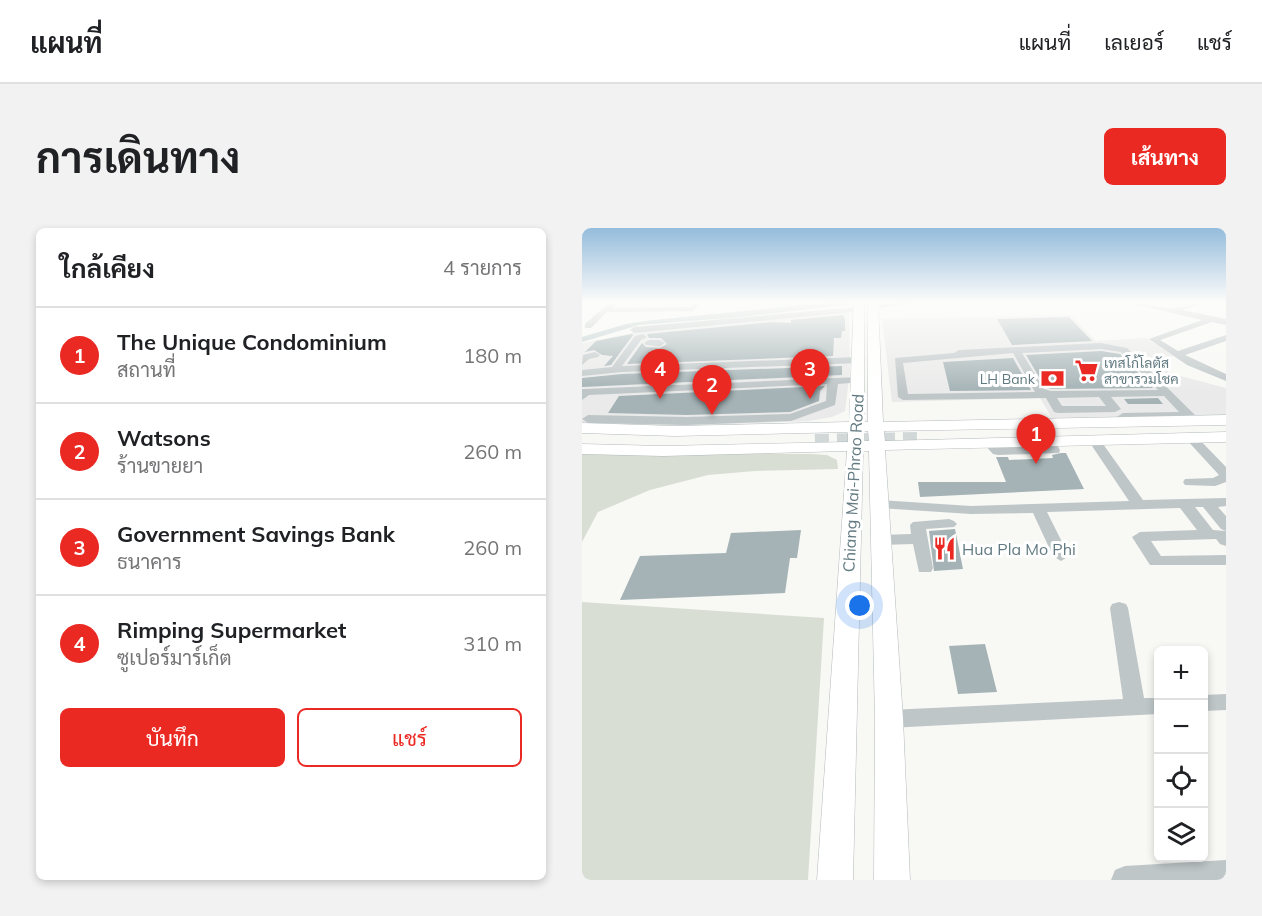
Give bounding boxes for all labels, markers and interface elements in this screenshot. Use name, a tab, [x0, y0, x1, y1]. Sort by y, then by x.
text: แผนที่	[30, 25, 103, 60]
text: แผนที่	[1019, 29, 1071, 55]
text: เลเยอร์	[1104, 29, 1164, 55]
text: แชร์	[1197, 29, 1232, 55]
button: เส้นทาง	[1104, 128, 1226, 185]
text: การเดินทาง	[36, 131, 240, 184]
text: ใกล้เคียง	[60, 252, 155, 285]
text: 4 รายการ	[443, 255, 522, 280]
text: The Unique Condominium	[117, 328, 387, 356]
text: 1	[74, 343, 86, 368]
text: 180 m	[463, 343, 522, 368]
pin: 4	[640, 350, 680, 399]
pin: 3	[790, 350, 830, 399]
place label: เทสโก้โลตัส สาขารวมโชค	[1104, 354, 1179, 388]
text: สถานที่	[117, 357, 176, 382]
supermarket icon: เทสโก้โลตัส สาขารวมโชค	[1073, 358, 1099, 384]
pin: 2	[692, 366, 732, 415]
bank icon: LH Bank	[1040, 366, 1066, 392]
place label: LH Bank	[980, 370, 1036, 388]
street label: Chiang Mai-Phrao Road	[838, 393, 868, 573]
pin: 1	[1016, 414, 1056, 464]
text: Watsons	[117, 424, 211, 452]
text: 2	[74, 439, 86, 464]
text: 260 m	[463, 439, 522, 464]
text: ร้านขายยา	[117, 453, 203, 478]
text: Government Savings Bank	[117, 520, 395, 548]
text: 3	[74, 535, 86, 560]
text: 260 m	[463, 535, 522, 560]
restaurant icon: Hua Pla Mo Phi	[931, 536, 957, 562]
place label: Hua Pla Mo Phi	[962, 539, 1076, 559]
text: ธนาคาร	[117, 549, 182, 574]
your location	[845, 591, 874, 620]
text: Rimping Supermarket	[117, 616, 346, 644]
text: 4	[74, 631, 86, 656]
text: 310 m	[463, 631, 522, 656]
text: ซูเปอร์มาร์เก็ต	[117, 645, 232, 670]
map controls	[1154, 646, 1208, 862]
button: +	[1154, 646, 1208, 700]
button: −	[1154, 700, 1208, 754]
button: บันทึก	[60, 708, 285, 767]
button: แชร์	[297, 708, 522, 767]
button: locate	[1154, 754, 1208, 808]
button: layers	[1154, 808, 1208, 862]

